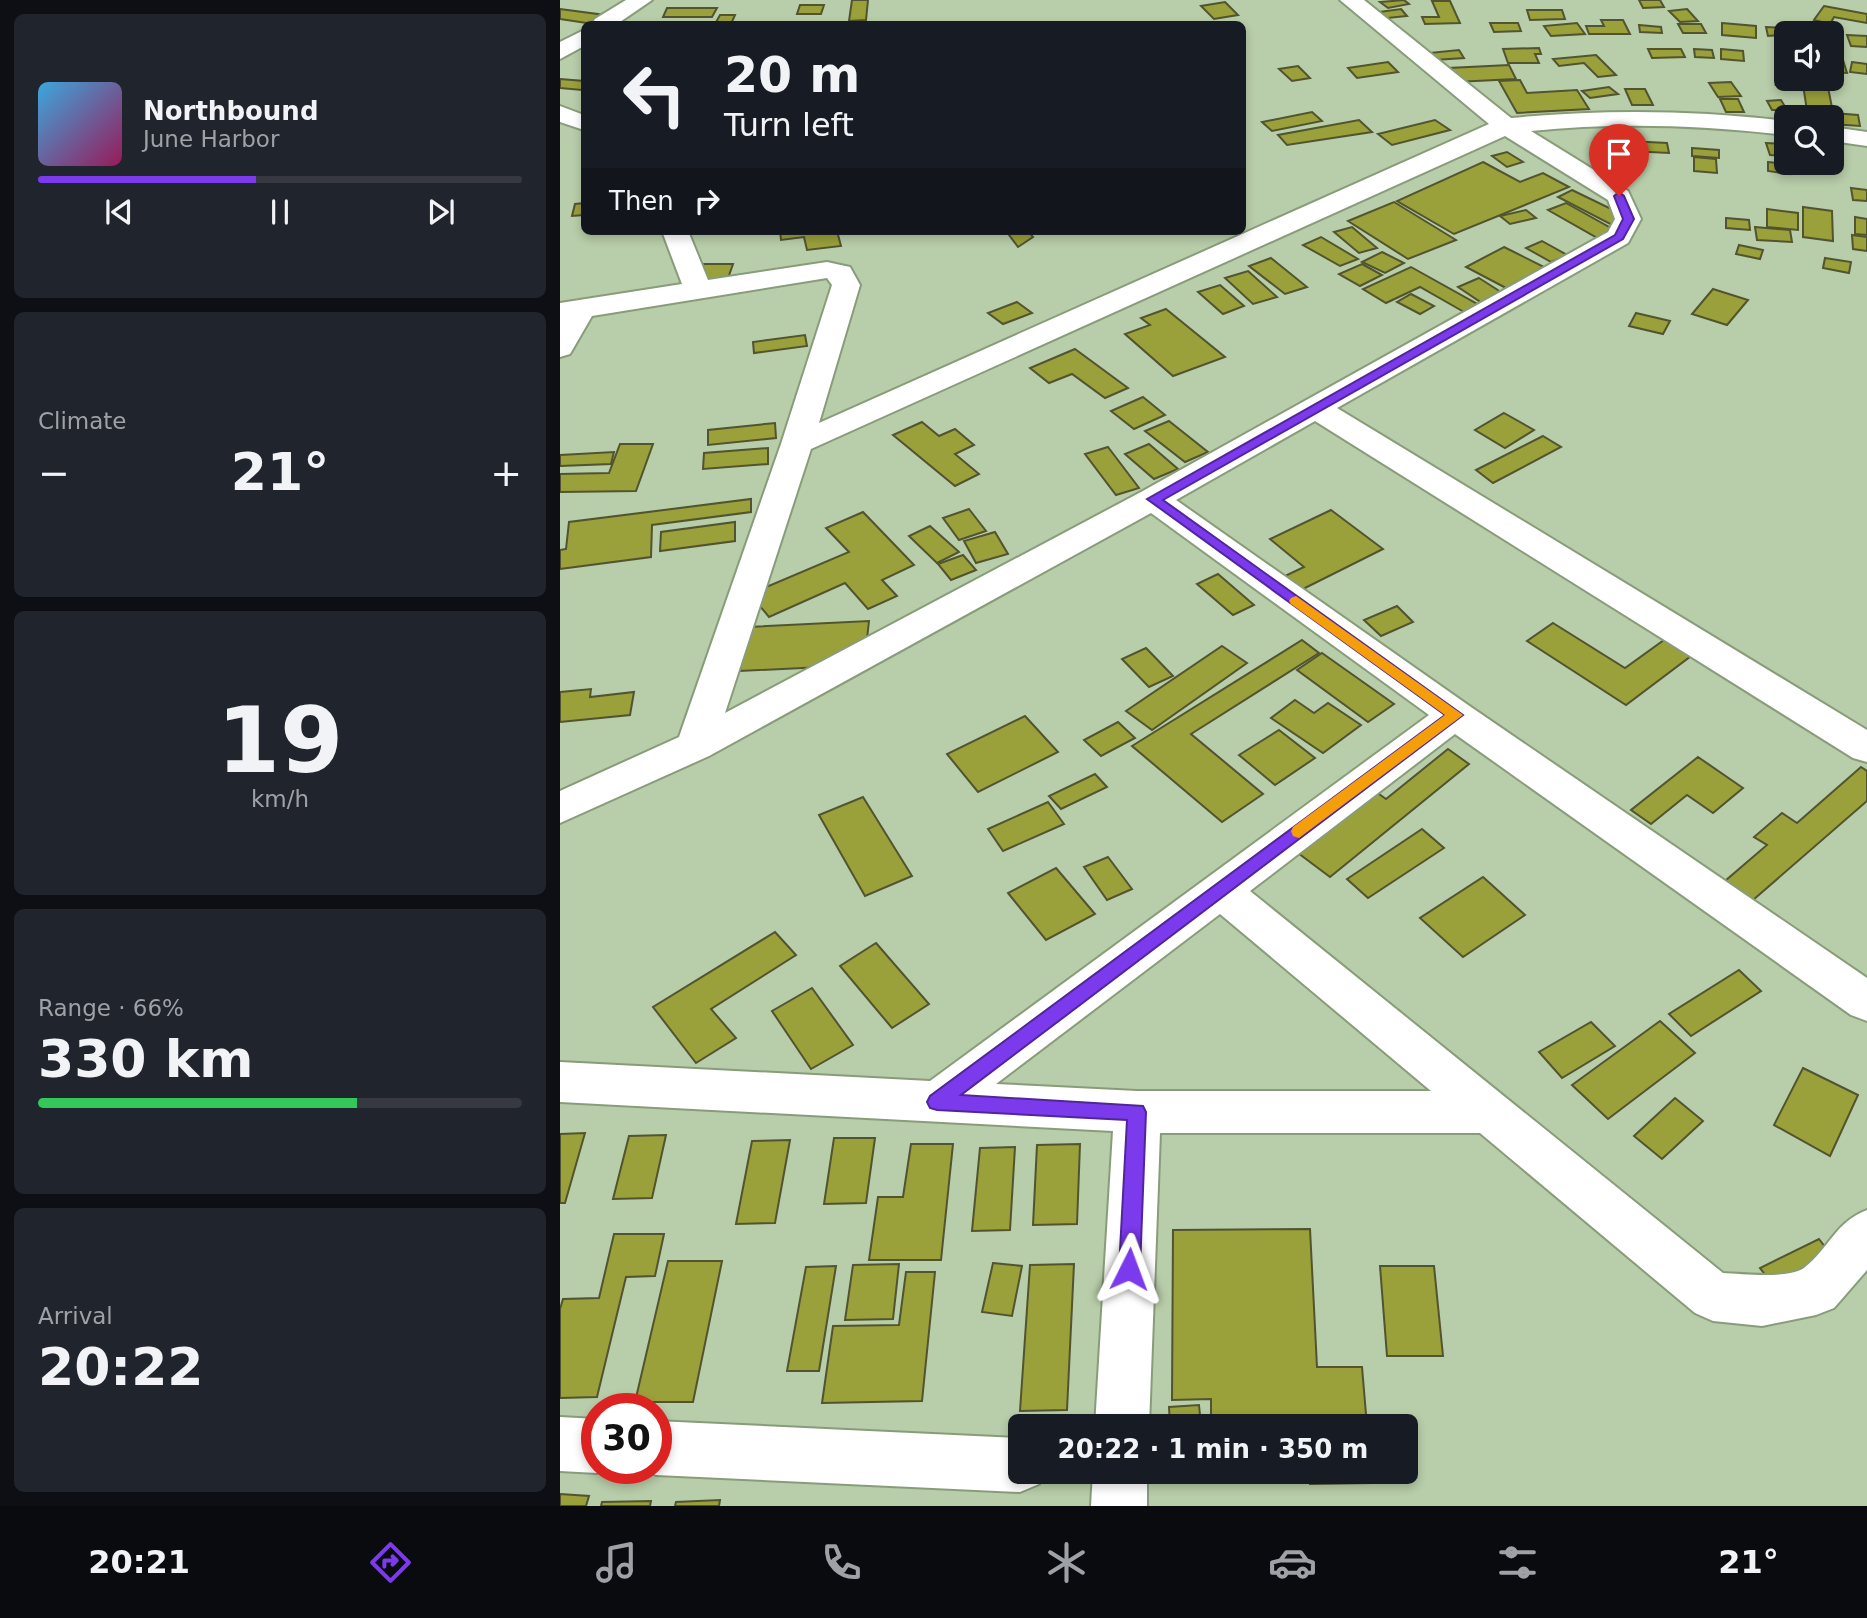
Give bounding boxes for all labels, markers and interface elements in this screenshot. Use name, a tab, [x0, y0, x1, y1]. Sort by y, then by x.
map controls	[1774, 21, 1844, 175]
button: sound	[1774, 21, 1844, 91]
text: 20 m	[724, 47, 860, 104]
icon: left	[609, 49, 700, 140]
text: Northbound	[143, 96, 319, 126]
button: search	[1774, 105, 1844, 175]
text: Turn left	[724, 106, 854, 144]
pin	[1589, 124, 1649, 196]
text: June Harbor	[143, 126, 279, 152]
icon: arrive	[1600, 135, 1638, 173]
icon: right	[688, 182, 726, 220]
text: Then	[609, 186, 674, 216]
icon: previous	[100, 193, 138, 231]
icon: pause	[261, 193, 299, 231]
icon: next	[422, 193, 460, 231]
text: Climate	[38, 408, 127, 434]
text: 21°	[231, 442, 329, 502]
text: −	[38, 451, 70, 495]
text: +	[490, 451, 522, 495]
text: 19	[217, 688, 343, 793]
text: km/h	[251, 786, 309, 812]
text: Range · 66%	[38, 995, 184, 1021]
text: 330 km	[38, 1029, 253, 1089]
position arrow	[1092, 1232, 1166, 1306]
text: Arrival	[38, 1303, 113, 1329]
text: 20:22	[38, 1337, 204, 1397]
speed limit sign: 30	[581, 1393, 672, 1484]
text: 20:22 · 1 min · 350 m	[1058, 1434, 1368, 1464]
icon: directions	[366, 1538, 415, 1587]
icon: music	[592, 1538, 641, 1587]
icon: phone	[817, 1538, 866, 1587]
icon: climate	[1042, 1538, 1091, 1587]
icon: car	[1268, 1538, 1317, 1587]
icon: filters	[1493, 1538, 1542, 1587]
text: 20:21	[88, 1543, 190, 1581]
text: 21°	[1718, 1543, 1779, 1581]

